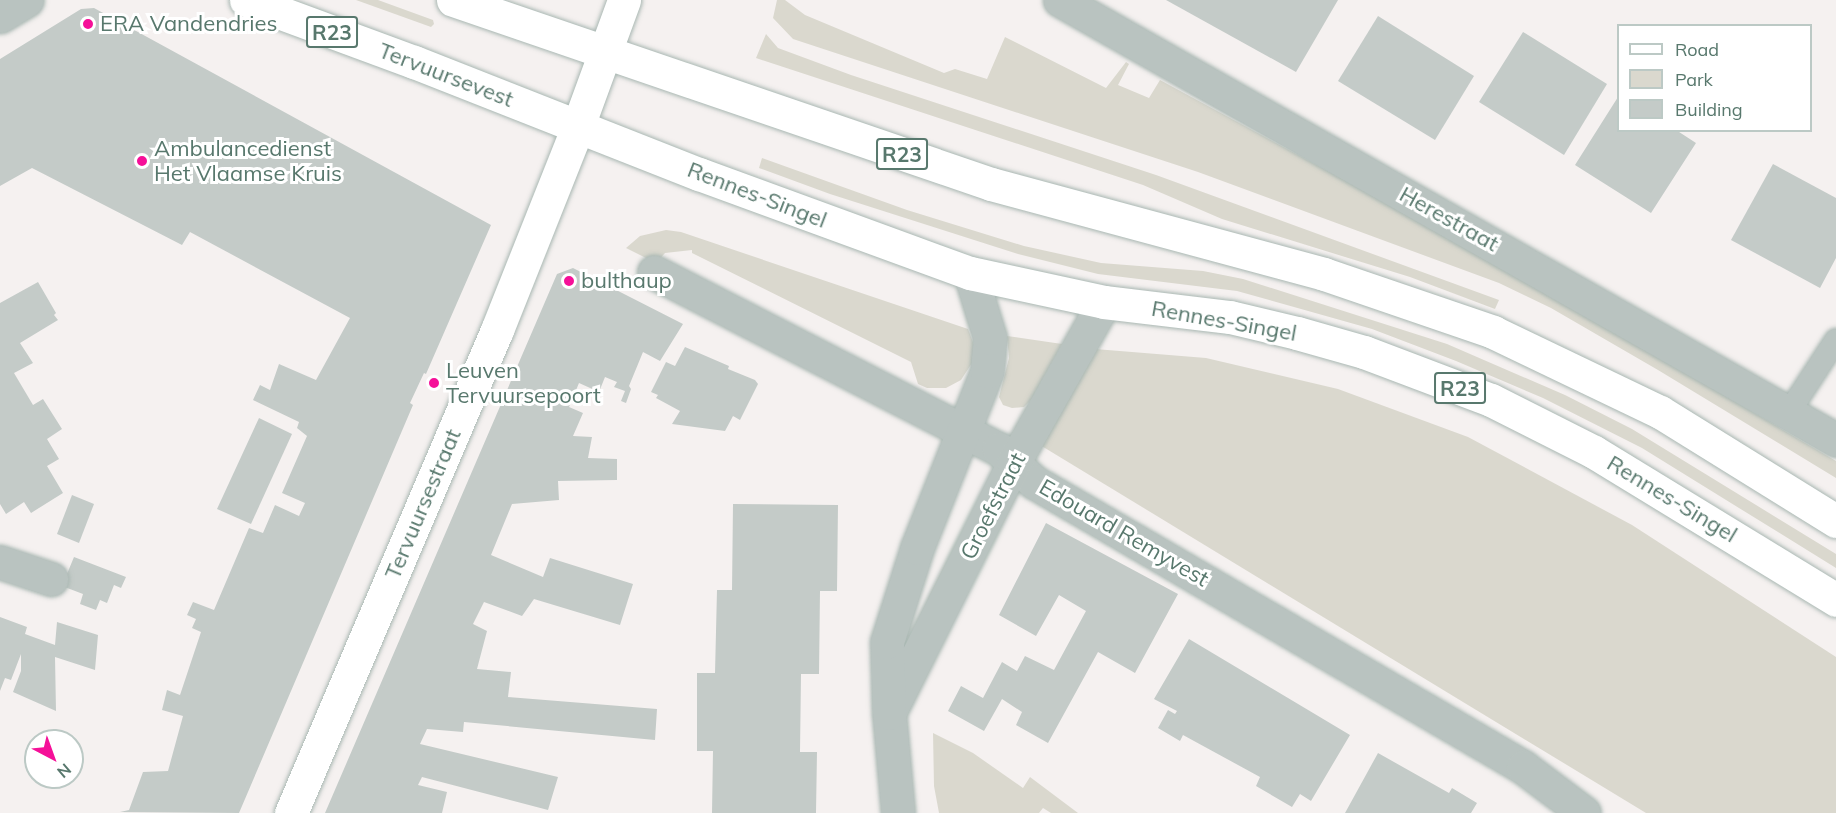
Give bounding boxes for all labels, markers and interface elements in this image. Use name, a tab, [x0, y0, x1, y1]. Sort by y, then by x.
place label: ERA Vandendries	[100, 11, 277, 37]
road number: R23	[305, 14, 359, 50]
marker: ERA Vandendries	[81, 17, 95, 31]
legend	[1617, 24, 1812, 132]
street label: Tervuursevest	[375, 37, 517, 113]
text: Road	[1675, 38, 1719, 61]
text: Park	[1675, 68, 1713, 91]
text: Building	[1675, 98, 1743, 121]
place label: Ambulancedienst Het Vlaamse Kruis	[154, 135, 342, 186]
road number: R23	[875, 136, 929, 172]
marker: Ambulancedienst Het Vlaamse Kruis	[135, 154, 149, 168]
street label: Rennes-Singel	[684, 156, 830, 234]
street label: Herestraat	[1395, 181, 1503, 257]
place label: bulthaup	[581, 268, 672, 294]
marker: bulthaup	[562, 274, 576, 288]
street label: Rennes-Singel	[1149, 295, 1299, 347]
place label: Leuven Tervuursepoort	[446, 357, 601, 408]
road number: R23	[1433, 370, 1487, 406]
marker: Leuven Tervuursepoort	[427, 376, 441, 390]
street label: Tervuursestraat	[379, 425, 467, 583]
street label: Groefstraat	[955, 448, 1031, 564]
street label: Rennes-Singel	[1602, 450, 1742, 548]
street label: Edouard Remyvest	[1035, 474, 1213, 592]
north arrow	[24, 729, 84, 789]
text: N	[53, 760, 76, 783]

